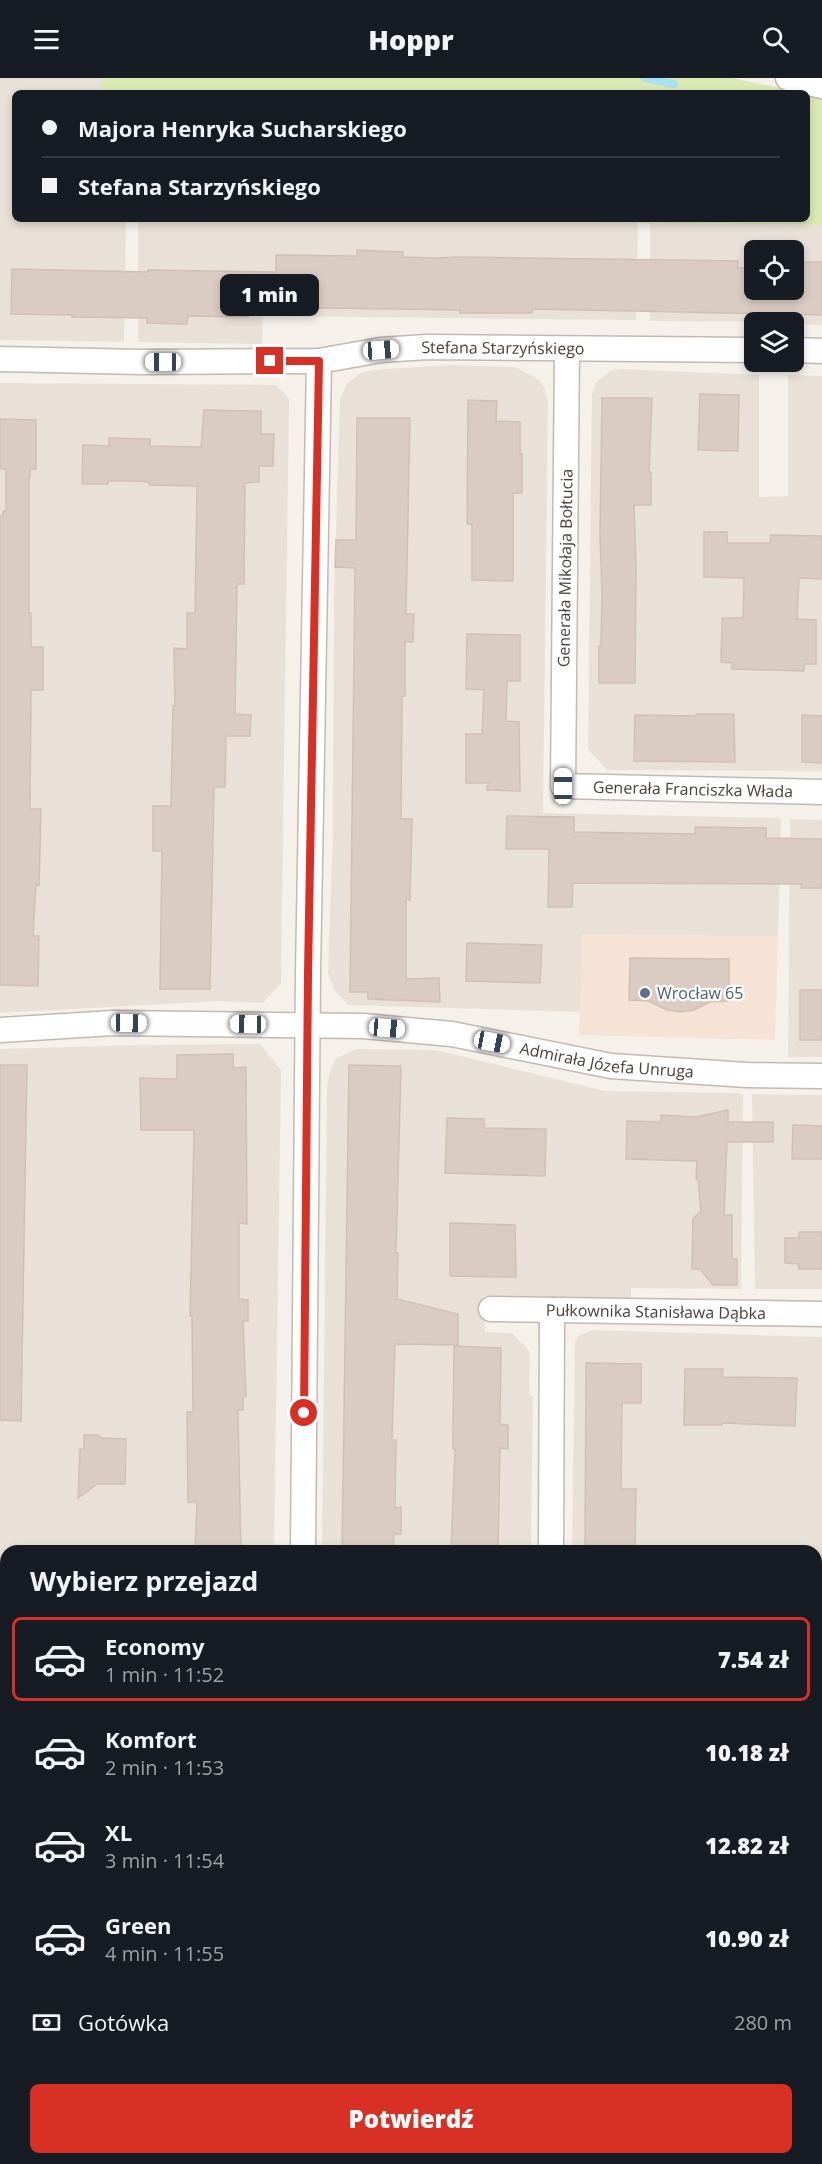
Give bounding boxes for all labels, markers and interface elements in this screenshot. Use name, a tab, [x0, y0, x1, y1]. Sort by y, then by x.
text: Hoppr	[368, 21, 454, 58]
icon: menu	[30, 23, 63, 56]
icon: search	[759, 23, 792, 56]
text: Majora Henryka Sucharskiego	[78, 113, 407, 143]
text: Stefana Starzyńskiego	[78, 171, 321, 201]
map controls	[744, 240, 804, 372]
button: locate	[744, 240, 804, 300]
callout: 1 min	[220, 274, 320, 316]
text: 1 min	[241, 281, 298, 308]
button: layers	[744, 312, 804, 372]
street label: Stefana Starzyńskiego	[421, 336, 585, 359]
car	[362, 340, 400, 360]
route end	[256, 347, 283, 374]
car	[145, 353, 181, 371]
street label: Generała Mikołaja Bołtucia	[552, 469, 578, 667]
car	[554, 768, 572, 804]
street label: Generała Franciszka Włada	[593, 776, 793, 802]
place label: Wrocław 65	[657, 982, 743, 1004]
marker: Wrocław 65	[638, 986, 652, 1000]
car	[111, 1014, 147, 1032]
car	[230, 1015, 266, 1033]
car	[368, 1017, 406, 1039]
car	[473, 1030, 511, 1054]
street label: Admirała Józefa Unruga	[518, 1037, 695, 1082]
street label: Pułkownika Stanisława Dąbka	[546, 1299, 766, 1324]
route start	[290, 1399, 317, 1426]
text: Wybierz przejazd	[30, 1562, 258, 1599]
text: Economy	[105, 1631, 204, 1661]
icon: car	[33, 1632, 87, 1686]
text: 7.54 zł	[718, 1644, 789, 1674]
text: 1 min · 11:52	[105, 1661, 224, 1688]
text: Komfort	[105, 1724, 197, 1754]
icon: car	[33, 1725, 87, 1779]
text: 10.18 zł	[705, 1737, 789, 1767]
text: 2 min · 11:53	[105, 1754, 224, 1781]
text: XL	[105, 1817, 132, 1847]
icon: car	[33, 1818, 87, 1872]
text: 12.82 zł	[705, 1830, 789, 1860]
text: 3 min · 11:54	[105, 1847, 224, 1874]
text: Green	[105, 1910, 171, 1940]
icon: car	[33, 1911, 87, 1965]
text: 10.90 zł	[705, 1923, 789, 1953]
text: 4 min · 11:55	[105, 1940, 224, 1967]
icon: cash	[30, 2006, 63, 2039]
text: Gotówka	[78, 2007, 169, 2037]
text: 280 m	[734, 2009, 792, 2036]
button: Potwierdź	[30, 2084, 792, 2153]

